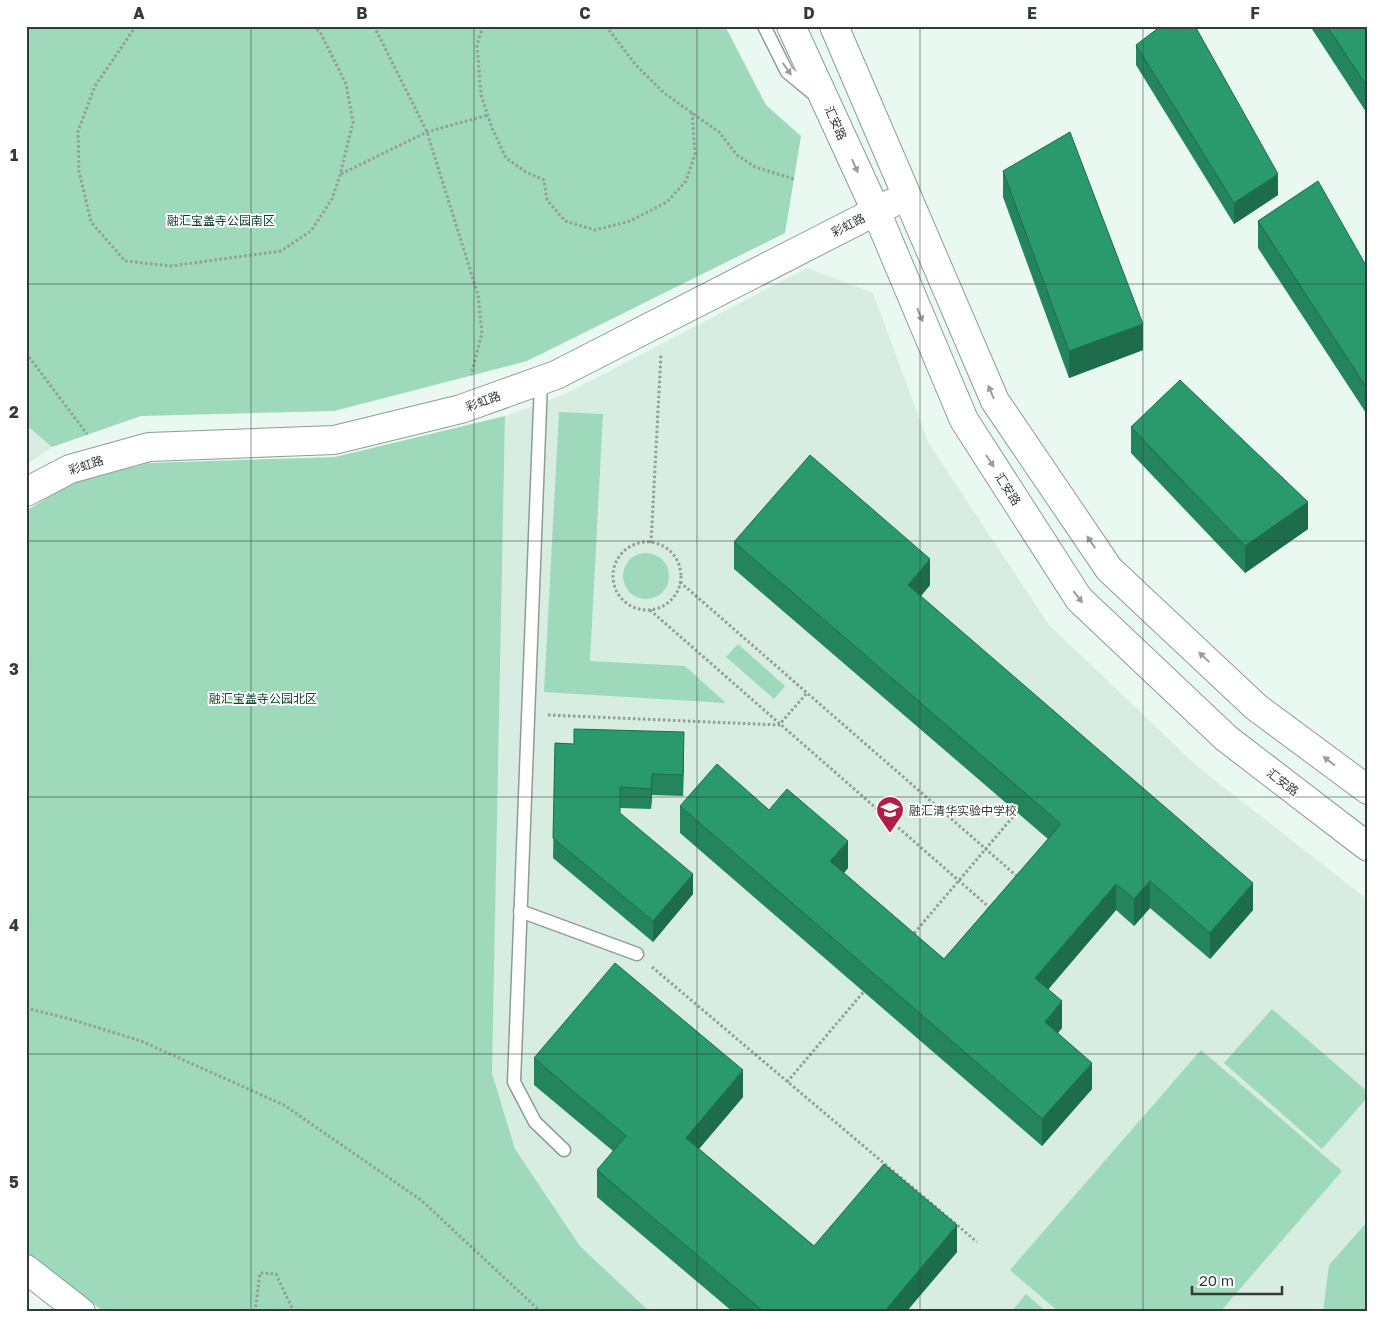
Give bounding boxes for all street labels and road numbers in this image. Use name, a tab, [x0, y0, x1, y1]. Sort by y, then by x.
street label: 汇安路	[822, 103, 850, 143]
street label: 彩虹路	[829, 210, 867, 240]
street label: 彩虹路	[464, 388, 502, 414]
street label: 彩虹路	[67, 452, 105, 478]
street label: 汇安路	[992, 470, 1024, 508]
street label: 汇安路	[1264, 765, 1302, 799]

